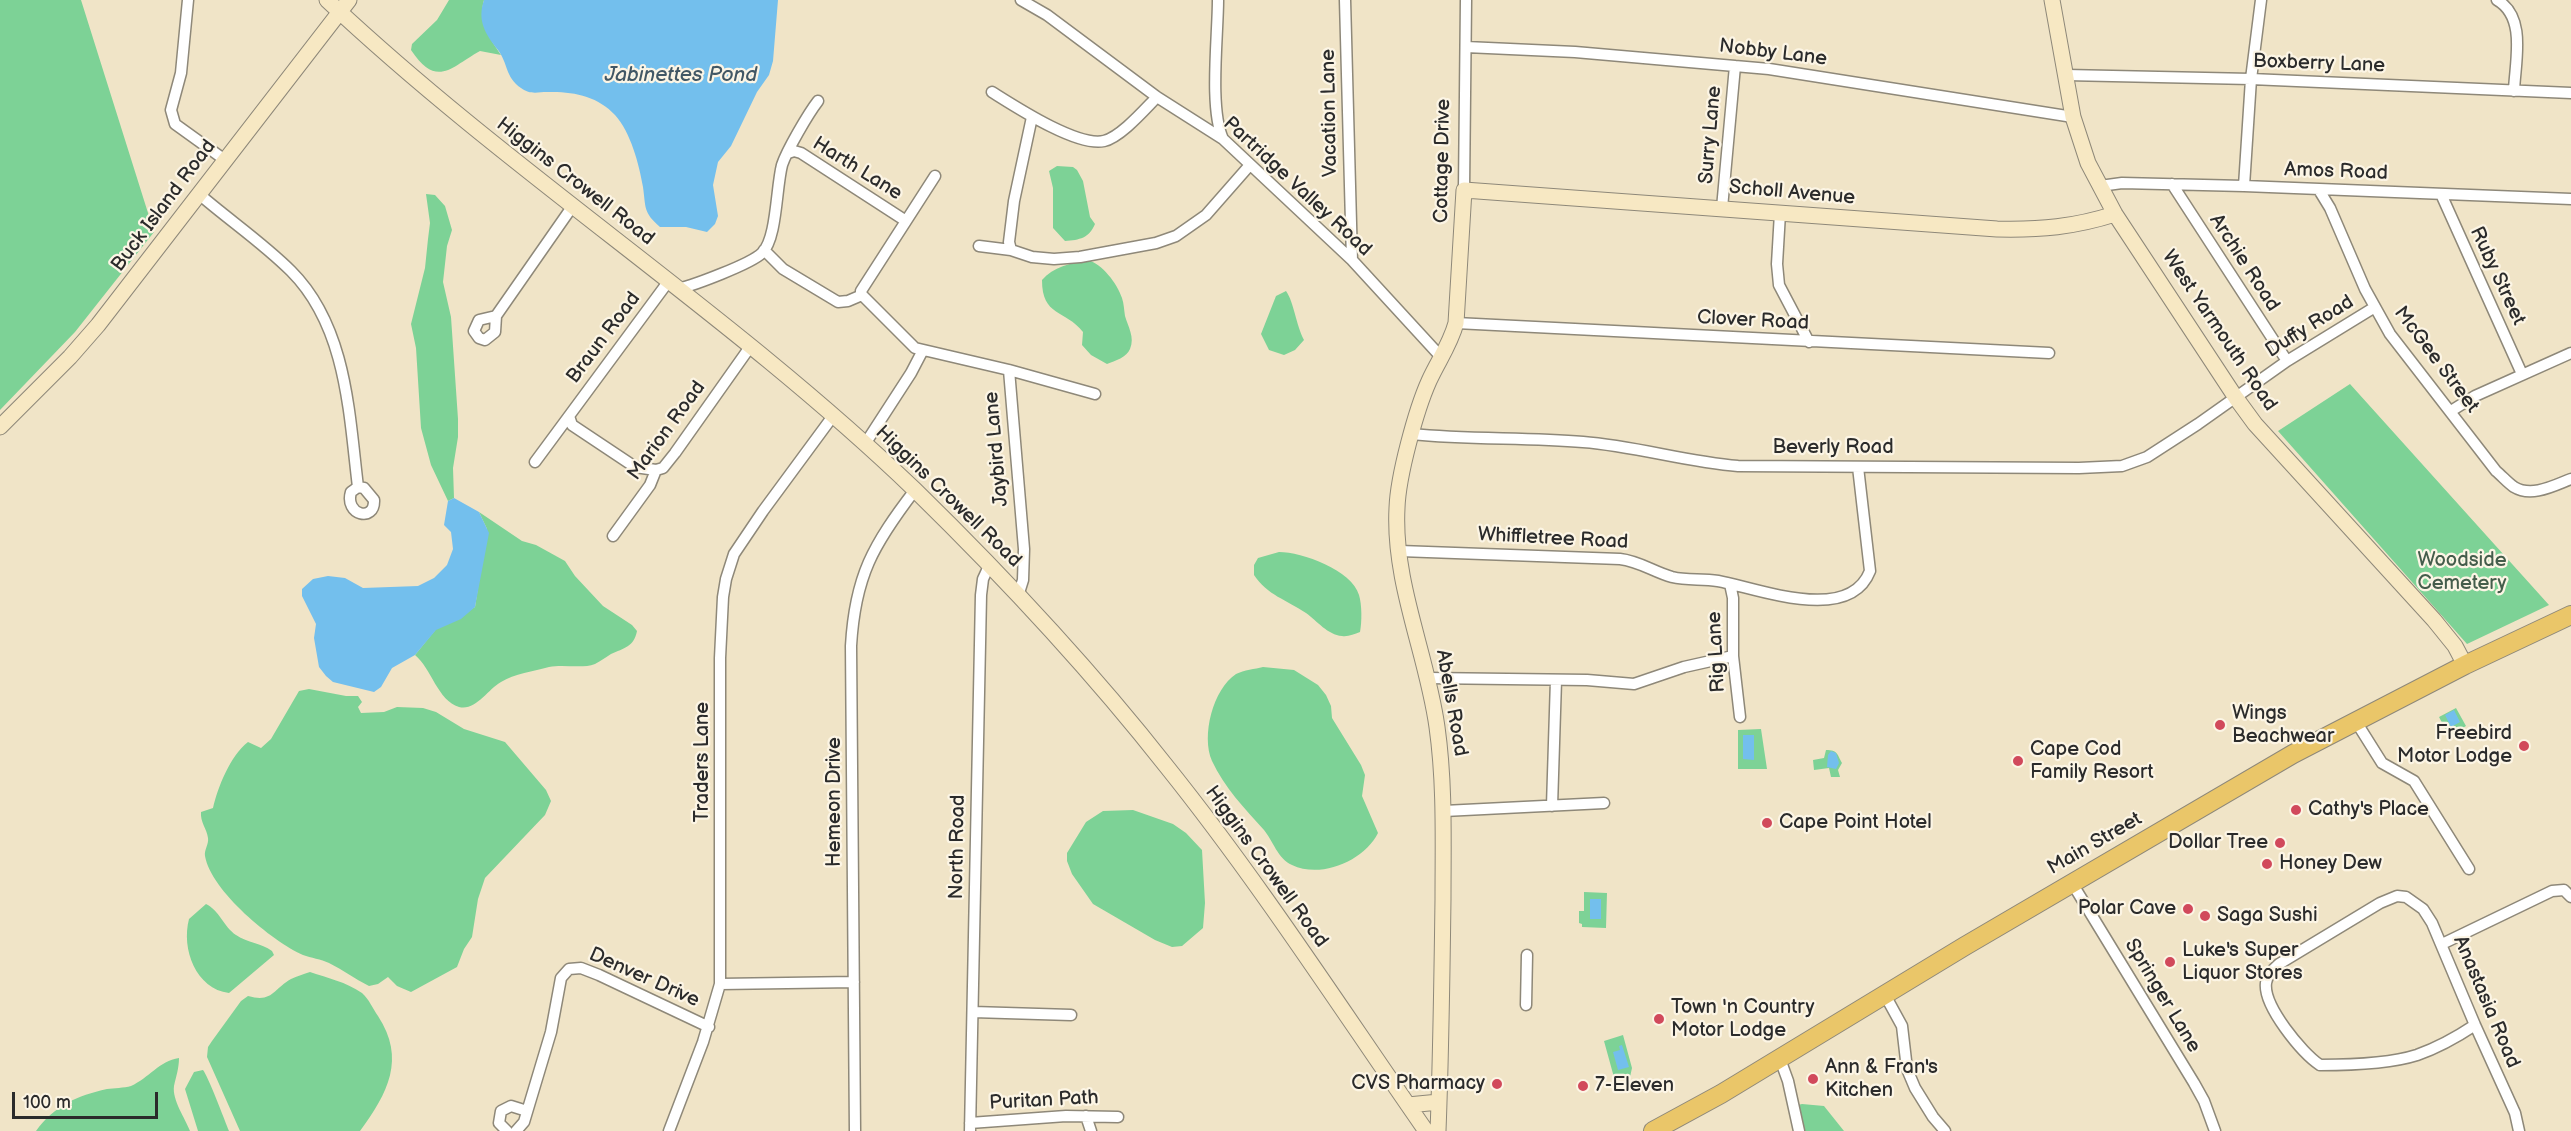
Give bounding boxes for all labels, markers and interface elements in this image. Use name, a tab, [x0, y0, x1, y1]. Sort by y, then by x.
street label: Nobby Lane	[1718, 34, 1828, 72]
street label: Vacation Lane	[1317, 49, 1343, 177]
street label: Boxberry Lane	[2253, 50, 2385, 78]
water label: Jabinettes Pond	[605, 63, 757, 89]
street label: Surry Lane	[1695, 85, 1727, 185]
street label: Cottage Drive	[1430, 99, 1456, 223]
street label: Partridge Valley Road	[1218, 112, 1376, 262]
street label: Higgins Crowell Road	[491, 113, 659, 251]
street label: Harth Lane	[808, 132, 906, 206]
street label: Buck Island Road	[107, 135, 221, 277]
street label: Amos Road	[2284, 158, 2388, 186]
street label: Scholl Avenue	[1728, 176, 1856, 210]
street label: Archie Road	[2204, 210, 2284, 316]
street label: Ruby Street	[2464, 223, 2530, 329]
street label: West Yarmouth Road	[2156, 246, 2282, 416]
street label: Braun Road	[562, 288, 646, 388]
street label: Duffy Road	[2262, 290, 2358, 364]
street label: McGee Street	[2388, 302, 2484, 418]
street label: Clover Road	[1696, 306, 1810, 336]
street label: Marion Road	[623, 377, 711, 485]
street label: Jaybird Lane	[980, 390, 1014, 508]
street label: Higgins Crowell Road	[870, 421, 1026, 573]
street label: Beverly Road	[1772, 436, 1894, 460]
street label: Whiffletree Road	[1477, 523, 1629, 555]
park label: Woodside Cemetery	[2417, 549, 2507, 596]
street label: Rig Lane	[1703, 611, 1731, 693]
street label: Abells Road	[1430, 648, 1472, 758]
street label: Traders Lane	[691, 702, 715, 822]
place label: Wings Beachwear	[2232, 702, 2334, 749]
marker: Wings Beachwear	[2213, 718, 2227, 732]
place label: Freebird Motor Lodge	[2397, 722, 2512, 769]
street label: Hemeon Drive	[823, 737, 847, 867]
place label: Cape Cod Family Resort	[2030, 738, 2154, 785]
marker: Freebird Motor Lodge	[2517, 739, 2531, 753]
marker: Cape Cod Family Resort	[2011, 754, 2025, 768]
street label: Higgins Crowell Road	[1199, 782, 1333, 952]
street label: North Road	[945, 794, 971, 900]
place label: Cathy's Place	[2308, 798, 2429, 822]
marker: Cathy's Place	[2289, 803, 2303, 817]
street label: Main Street	[2044, 807, 2146, 881]
place label: Cape Point Hotel	[1779, 811, 1932, 835]
marker: Cape Point Hotel	[1760, 816, 1774, 830]
place label: Dollar Tree	[2168, 831, 2268, 855]
marker: Dollar Tree	[2273, 836, 2287, 850]
place label: Honey Dew	[2279, 852, 2382, 876]
marker: Honey Dew	[2260, 857, 2274, 871]
place label: Polar Cave	[2078, 897, 2176, 921]
marker: Polar Cave	[2181, 902, 2195, 916]
place label: Saga Sushi	[2217, 904, 2318, 928]
marker: Saga Sushi	[2198, 909, 2212, 923]
street label: Anastasia Road	[2447, 932, 2525, 1072]
street label: Springer Lane	[2119, 935, 2205, 1057]
place label: Luke's Super Liquor Stores	[2182, 939, 2303, 986]
street label: Denver Drive	[585, 943, 703, 1013]
marker: Luke's Super Liquor Stores	[2163, 955, 2177, 969]
place label: Town 'n Country Motor Lodge	[1671, 996, 1815, 1043]
marker: Town 'n Country Motor Lodge	[1652, 1012, 1666, 1026]
place label: Ann & Fran's Kitchen	[1825, 1056, 1938, 1103]
place label: CVS Pharmacy	[1351, 1072, 1485, 1096]
marker: Ann & Fran's Kitchen	[1806, 1072, 1820, 1086]
place label: 7-Eleven	[1595, 1074, 1674, 1098]
marker: CVS Pharmacy	[1490, 1077, 1504, 1091]
marker: 7-Eleven	[1576, 1079, 1590, 1093]
scale bar	[15, 1080, 160, 1118]
street label: Puritan Path	[989, 1086, 1099, 1116]
text: 100 m	[23, 1092, 71, 1113]

